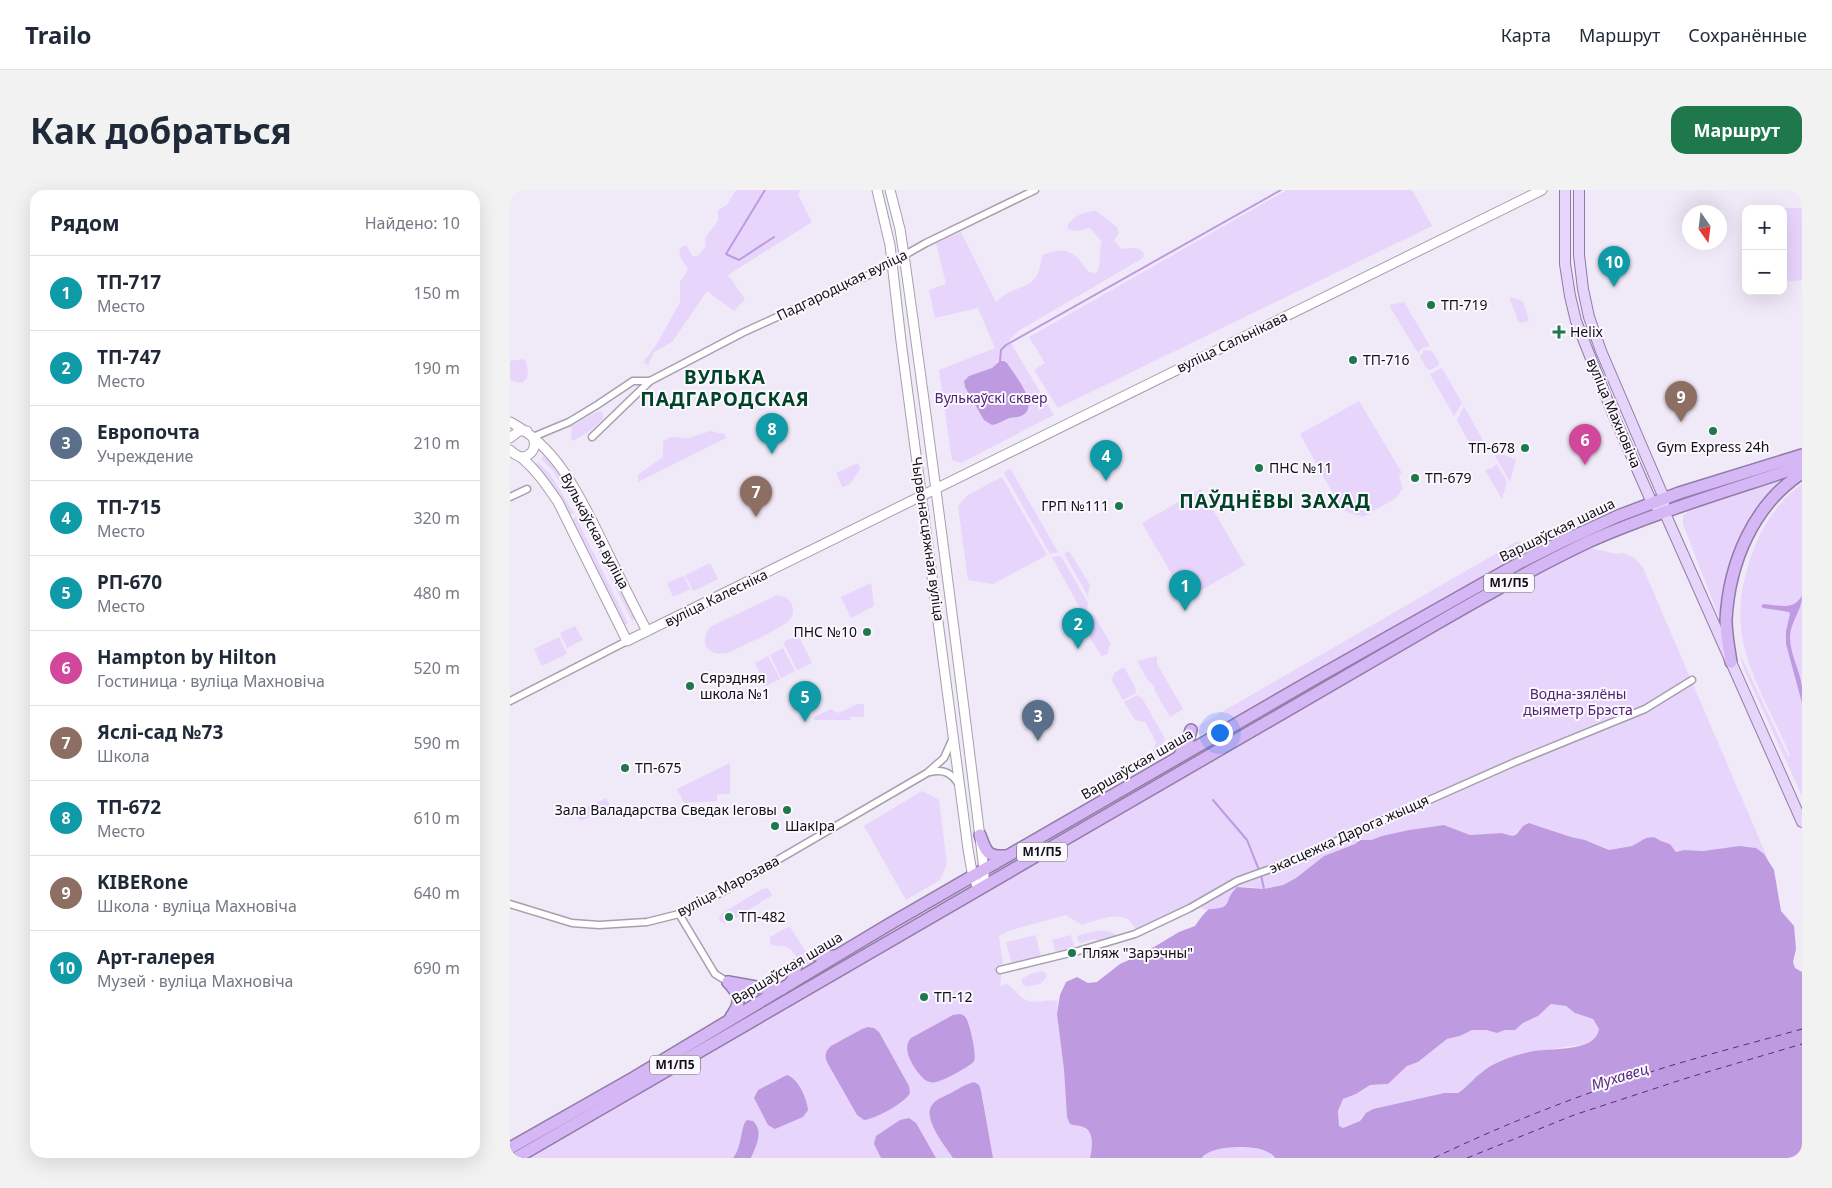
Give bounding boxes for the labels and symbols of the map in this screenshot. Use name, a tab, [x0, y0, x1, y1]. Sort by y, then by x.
north arrow	[1682, 205, 1727, 250]
street label: Падгародцкая вуліца	[773, 245, 910, 324]
pin: 10	[1598, 246, 1630, 287]
place label: ТП-719	[1441, 295, 1488, 314]
marker: ТП-719	[1425, 299, 1437, 311]
street label: вуліца Сальнікава	[1173, 306, 1291, 377]
place label: Helix	[1570, 322, 1603, 341]
marker: Helix	[1552, 325, 1566, 339]
place label: ТП-716	[1363, 350, 1410, 369]
marker: ТП-716	[1347, 354, 1359, 366]
street label: вуліца Махновіча	[1583, 355, 1646, 471]
district label: ВУЛЬКА ПАДГАРОДСКАЯ	[640, 364, 810, 412]
pin: 9	[1665, 381, 1697, 422]
park label: Вулькаўскі сквер	[935, 388, 1047, 407]
pin: 8	[756, 413, 788, 454]
pin: 6	[1569, 424, 1601, 465]
marker: Gym Express 24h	[1707, 425, 1719, 437]
place label: Gym Express 24h	[1657, 437, 1769, 456]
place label: ТП-678	[1468, 438, 1515, 457]
pin: 4	[1090, 440, 1122, 481]
marker: ТП-678	[1519, 442, 1531, 454]
street label: Чырвонасцяжная вуліца	[908, 456, 949, 622]
place label: ПНС №11	[1269, 458, 1333, 477]
marker: ПНС №11	[1253, 462, 1265, 474]
place label: ТП-679	[1425, 468, 1472, 487]
street label: Вулькаўская вуліца	[557, 469, 634, 592]
marker: ТП-679	[1409, 472, 1421, 484]
pin: 7	[740, 476, 772, 517]
district label: ПАЎДНЁВЫ ЗАХАД	[1179, 488, 1371, 514]
street label: Варшаўская шаша	[1496, 493, 1618, 566]
place label: ГРП №111	[1041, 496, 1109, 515]
marker: ГРП №111	[1113, 500, 1125, 512]
street label: вуліца Калесніка	[661, 564, 770, 631]
pin: 1	[1169, 570, 1201, 611]
road number: М1/П5	[1484, 573, 1534, 592]
pin: 2	[1062, 608, 1094, 649]
place label: ПНС №10	[793, 622, 857, 641]
marker: ПНС №10	[861, 626, 873, 638]
place label: Сярэдняя школа №1	[700, 668, 770, 703]
marker: Сярэдняя школа №1	[684, 680, 696, 692]
pin: 5	[789, 681, 821, 722]
park label: Водна-зялёны дыяметр Брэста	[1523, 684, 1633, 719]
pin: 3	[1022, 700, 1054, 741]
your location	[1207, 720, 1233, 746]
street label: Варшаўская шаша	[1077, 724, 1196, 803]
place label: ТП-675	[635, 758, 682, 777]
marker: ТП-675	[619, 762, 631, 774]
street label: экасцежка Дарога жыцця	[1266, 790, 1432, 877]
place label: Зала Валадарства Сведак Іеговы	[555, 800, 777, 819]
marker: Зала Валадарства Сведак Іеговы	[781, 804, 793, 816]
place label: ШакІра	[785, 816, 835, 835]
marker: ШакІра	[769, 820, 781, 832]
road number: М1/П5	[1017, 842, 1067, 862]
street label: вуліца Марозава	[673, 850, 782, 921]
place label: ТП-482	[739, 907, 786, 926]
marker: ТП-482	[723, 911, 735, 923]
street label: Варшаўская шаша	[728, 927, 846, 1008]
place label: Пляж "Зарэчны"	[1082, 943, 1193, 962]
marker: Пляж "Зарэчны"	[1066, 947, 1078, 959]
place label: ТП-12	[934, 987, 973, 1006]
marker: ТП-12	[918, 991, 930, 1003]
road number: М1/П5	[650, 1056, 700, 1074]
water label: Мухавец	[1589, 1058, 1651, 1094]

